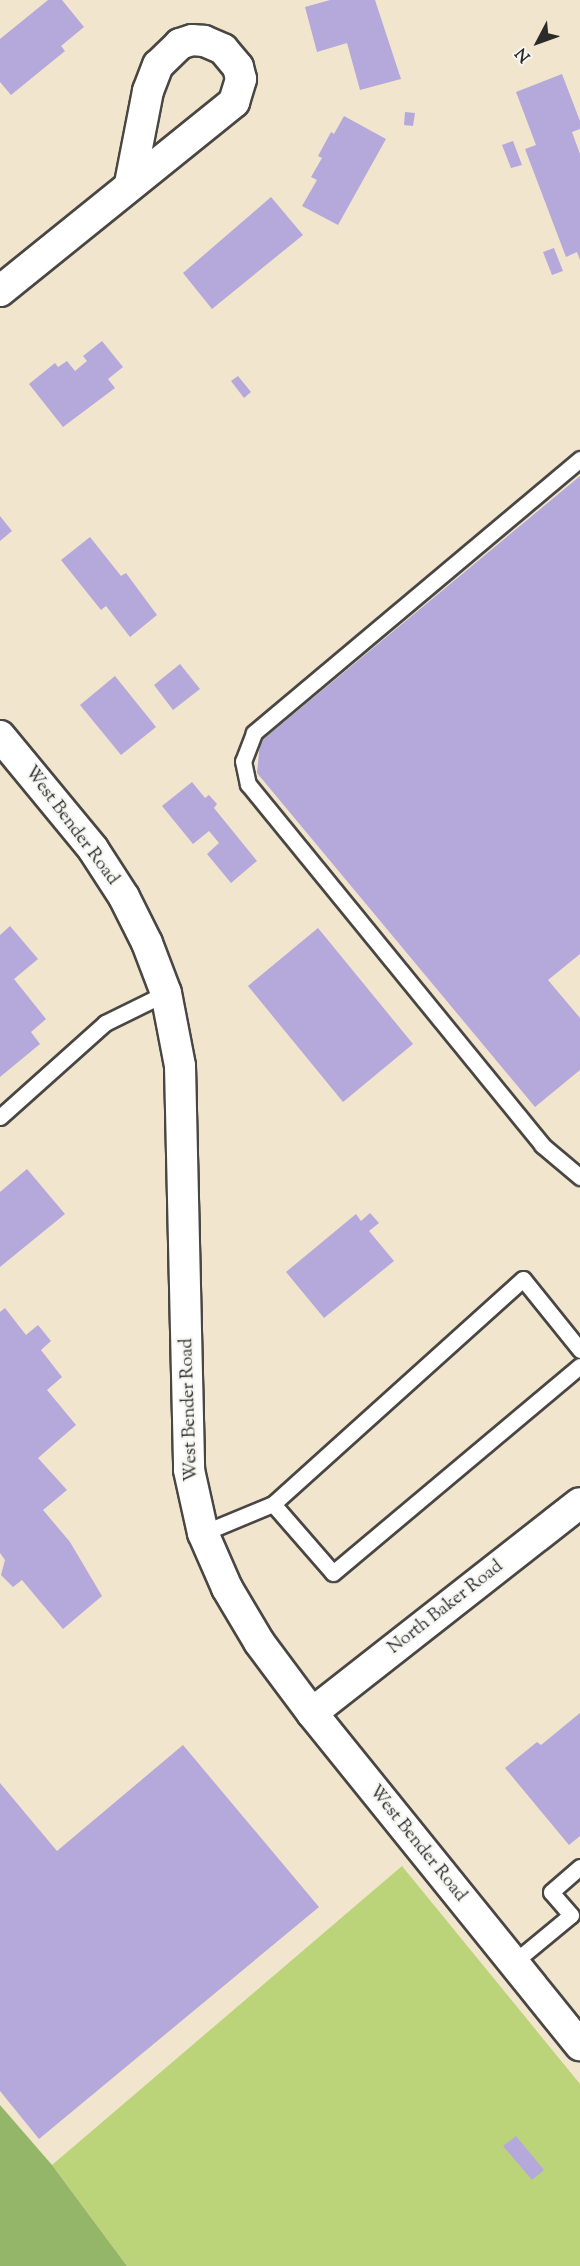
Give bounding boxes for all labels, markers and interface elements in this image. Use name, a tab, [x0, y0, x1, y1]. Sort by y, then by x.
north arrow	[508, 12, 568, 72]
text: N	[511, 42, 537, 67]
street label: West Bender Road	[19, 762, 123, 890]
street label: West Bender Road	[177, 1338, 203, 1482]
street label: North Baker Road	[384, 1556, 508, 1660]
street label: West Bender Road	[364, 1782, 470, 1906]

